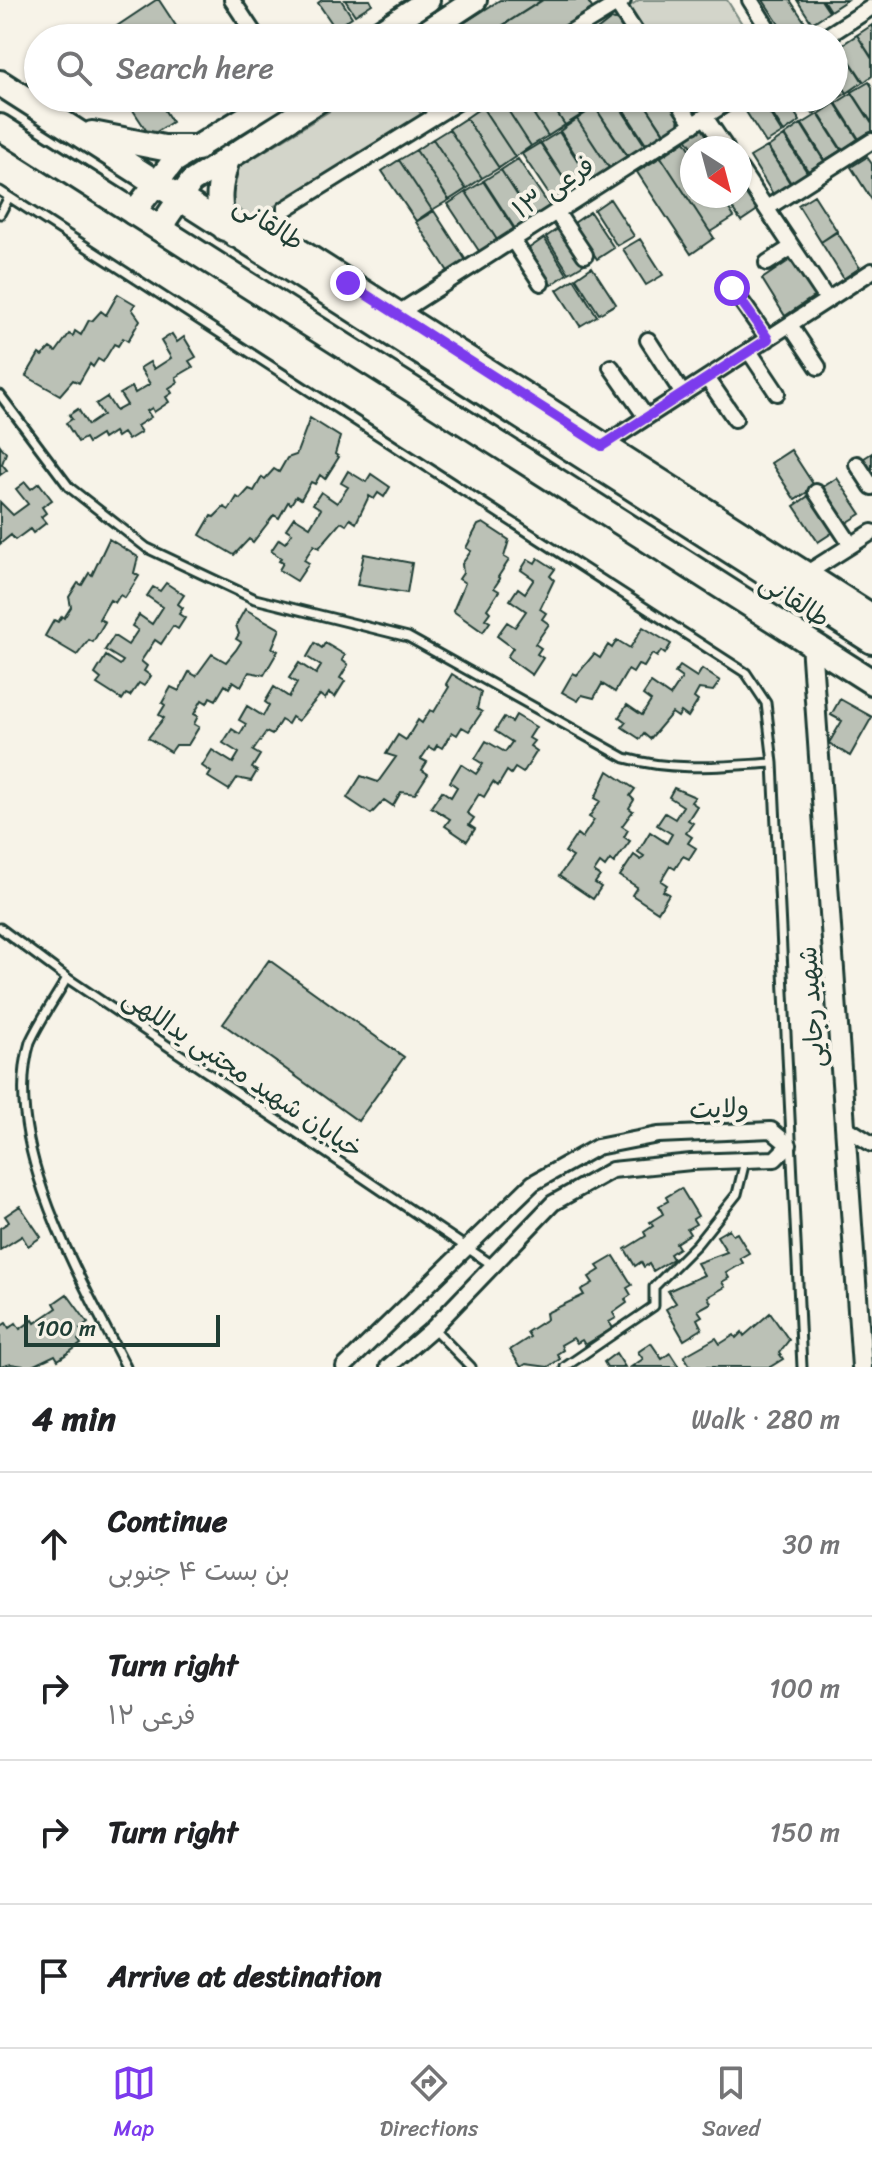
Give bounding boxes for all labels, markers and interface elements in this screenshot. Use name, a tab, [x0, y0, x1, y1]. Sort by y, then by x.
search box	[24, 24, 848, 112]
text: Search here	[116, 41, 274, 95]
icon: search	[52, 46, 96, 90]
north arrow	[680, 136, 752, 208]
street label: فرعی ۱۳	[502, 143, 604, 231]
street label: طالقانی	[224, 183, 314, 263]
route end	[330, 265, 366, 301]
route start	[714, 270, 750, 306]
street label: طالقانی	[750, 560, 840, 640]
street label: شهید رجایی	[784, 945, 838, 1069]
street label: خیابان شهید مجتبی یداللهی	[113, 975, 373, 1171]
street label: ولایت	[688, 1084, 750, 1132]
text: 100 m	[36, 1309, 96, 1348]
scale bar	[24, 1311, 220, 1347]
text: 4 min	[32, 1389, 116, 1449]
text: Walk · 280 m	[691, 1396, 840, 1442]
text: Continue	[108, 1494, 227, 1548]
text: 30 m	[783, 1521, 840, 1567]
icon: ahead	[32, 1522, 76, 1566]
text: بن بست ۴ جنوبی	[108, 1548, 290, 1594]
text: Turn right	[108, 1638, 238, 1692]
text: 100 m	[769, 1665, 840, 1711]
icon: right	[32, 1666, 76, 1710]
text: فرعی ۱۲	[108, 1692, 195, 1738]
text: Turn right	[108, 1805, 238, 1859]
text: 150 m	[770, 1809, 840, 1855]
icon: right	[32, 1810, 76, 1854]
text: Arrive at destination	[108, 1949, 382, 2003]
icon: arrive	[32, 1954, 76, 1998]
tab: Map	[112, 2061, 156, 2148]
tab: Directions	[380, 2061, 478, 2148]
tab: Saved	[702, 2061, 760, 2148]

